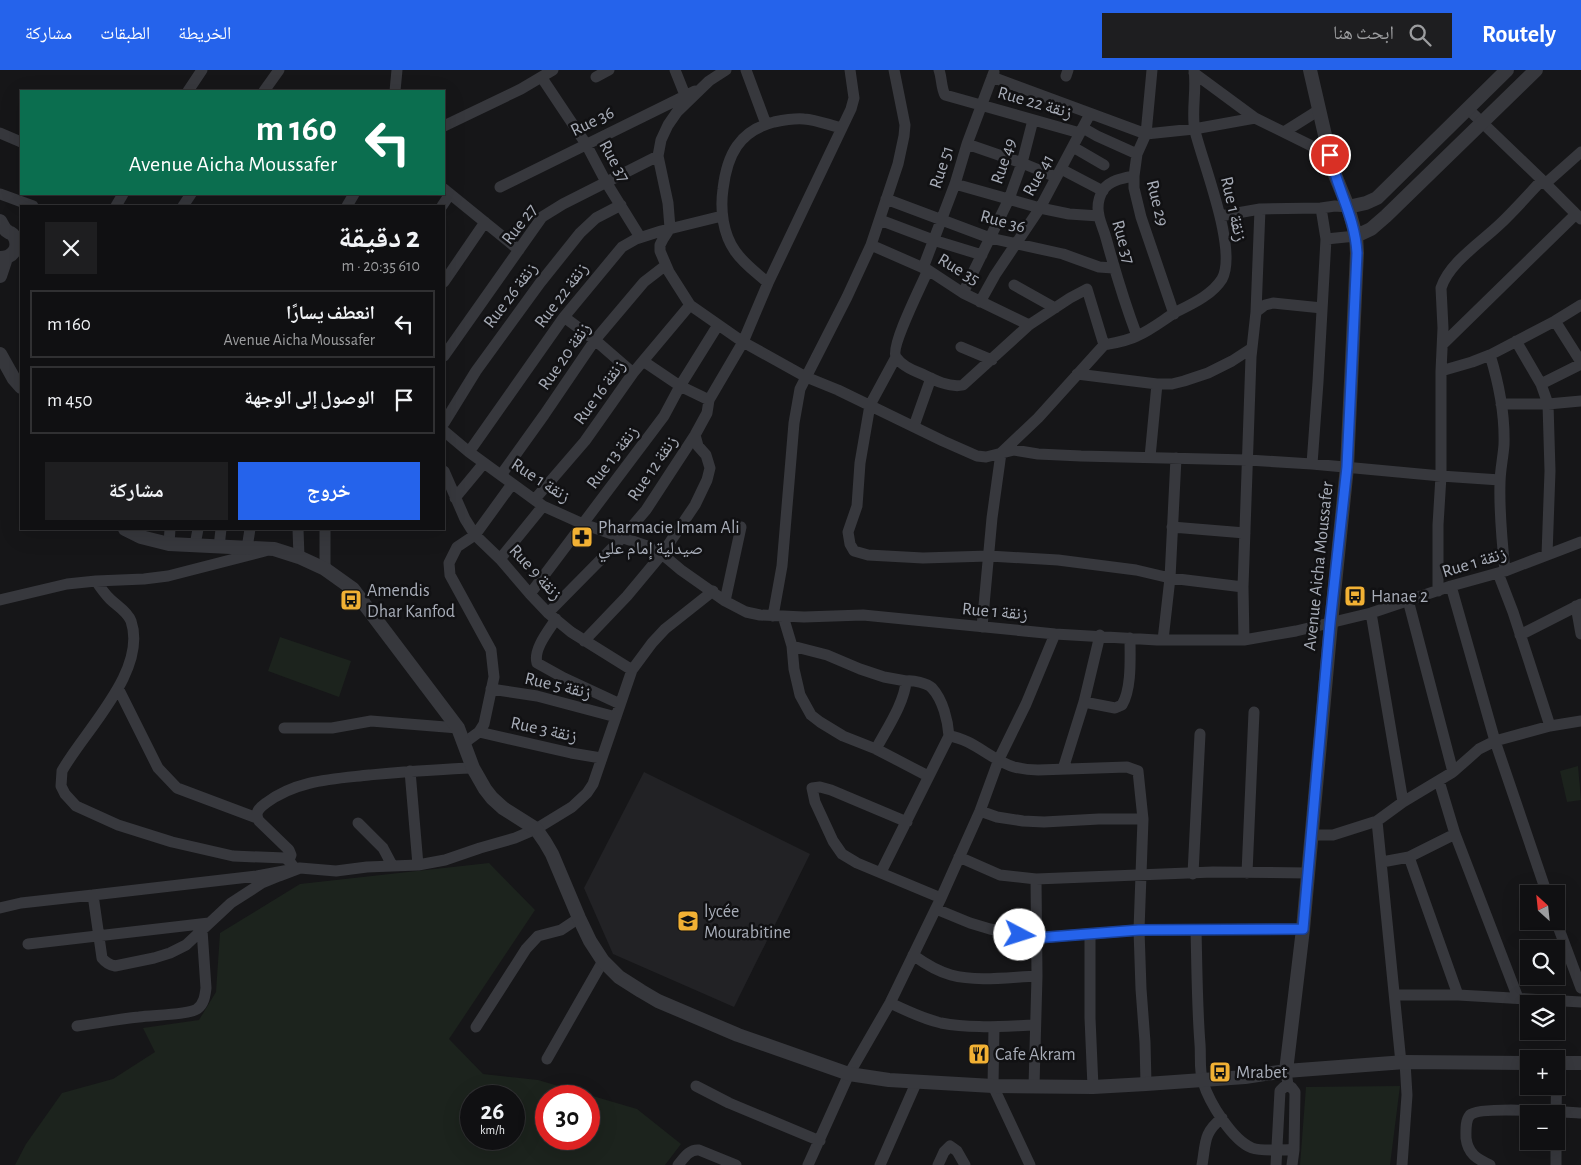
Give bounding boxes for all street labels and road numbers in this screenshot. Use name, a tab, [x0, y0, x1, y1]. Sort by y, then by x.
street label: Rue 22 زنقة	[996, 84, 1074, 122]
street label: Rue 36	[568, 104, 617, 140]
street label: Rue 49	[988, 136, 1020, 187]
street label: Rue 37	[595, 137, 633, 186]
street label: Rue 51	[927, 144, 957, 191]
street label: Rue 41	[1020, 151, 1058, 199]
street label: Rue 1 زنقة	[1217, 175, 1249, 244]
street label: Rue 29	[1143, 178, 1171, 228]
street label: Rue 27	[499, 201, 541, 248]
street label: Rue 36	[978, 207, 1027, 237]
street label: Rue 37	[1108, 218, 1138, 266]
street label: Rue 35	[935, 251, 982, 289]
street label: Rue 26 زنقة	[481, 260, 541, 332]
street label: Rue 22 زنقة	[532, 260, 592, 332]
street label: Rue 20 زنقة	[535, 320, 595, 394]
street label: Rue 16 زنقة	[571, 357, 629, 428]
street label: Rue 13 زنقة	[583, 423, 642, 492]
street label: Rue 12 زنقة	[625, 433, 681, 504]
street label: Rue 1 زنقة	[508, 455, 573, 506]
street label: Avenue Aicha Moussafer	[1301, 480, 1337, 652]
street label: Rue 9 زنقة	[505, 541, 565, 604]
street label: Rue 1 زنقة	[1440, 545, 1509, 581]
street label: Rue 1 زنقة	[961, 600, 1029, 624]
street label: Rue 5 زنقة	[523, 670, 593, 702]
street label: Rue 3 زنقة	[509, 714, 579, 746]

